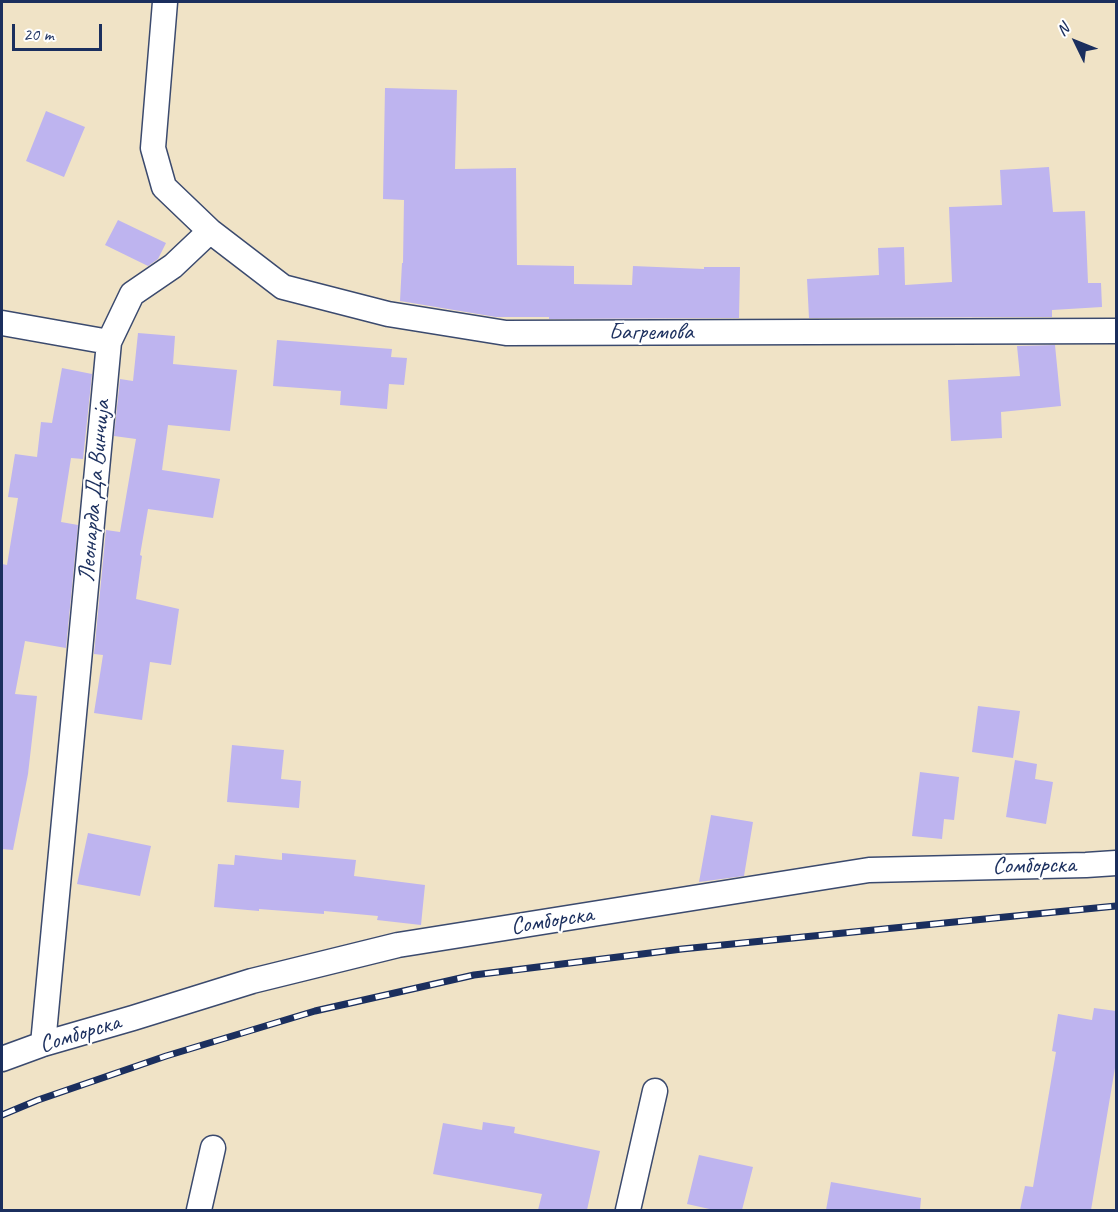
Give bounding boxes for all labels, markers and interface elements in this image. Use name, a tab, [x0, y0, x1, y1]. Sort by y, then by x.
scale bar	[15, 12, 105, 50]
north arrow	[1046, 12, 1106, 72]
text: N	[1052, 19, 1074, 40]
text: 20 m	[23, 23, 54, 45]
street label: Багремова	[608, 319, 694, 347]
street label: Леонарда Да Винчија	[73, 399, 117, 583]
street label: Сомборска	[992, 851, 1076, 881]
street label: Сомборска	[509, 900, 595, 942]
street label: Сомборска	[36, 1008, 124, 1060]

